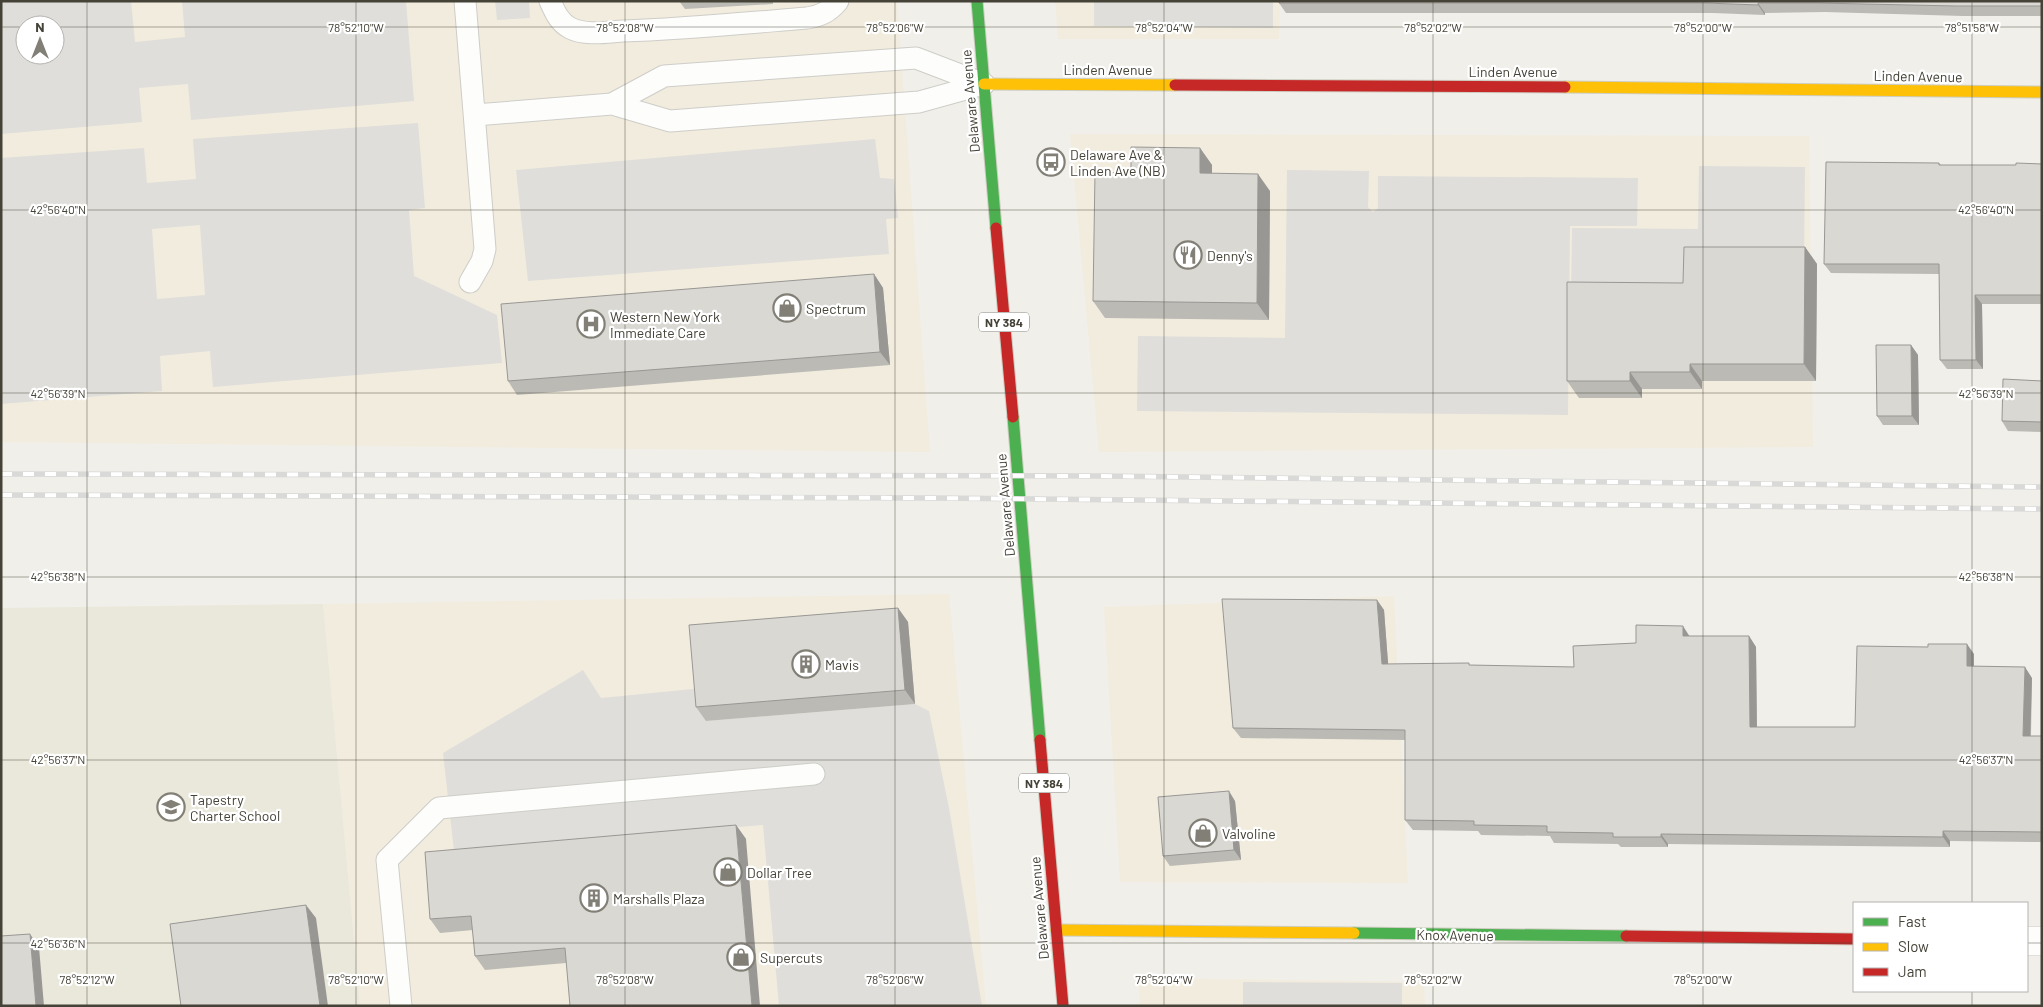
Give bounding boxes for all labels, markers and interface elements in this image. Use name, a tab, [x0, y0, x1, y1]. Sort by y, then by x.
north arrow	[15, 15, 65, 65]
text: N	[35, 18, 45, 35]
text: 78°52'10"W	[328, 20, 384, 34]
text: 78°52'08"W	[596, 20, 654, 34]
text: 78°52'06"W	[866, 20, 924, 34]
text: 78°52'04"W	[1135, 20, 1193, 34]
text: 78°52'02"W	[1404, 20, 1462, 34]
text: 78°52'00"W	[1674, 20, 1732, 34]
text: 78°51'58"W	[1945, 20, 2000, 34]
street label: Delaware Avenue	[957, 49, 983, 153]
street label: Linden Avenue	[1064, 61, 1152, 78]
street label: Linden Avenue	[1469, 63, 1557, 80]
street label: Linden Avenue	[1873, 67, 1963, 85]
place label: Delaware Ave & Linden Ave (NB)	[1070, 146, 1165, 179]
bus stop icon: Delaware Ave & Linden Ave (NB)	[1036, 147, 1066, 177]
text: 42°56'40"N	[30, 202, 86, 216]
text: 42°56'40"N	[1958, 202, 2014, 216]
restaurant icon: Denny's	[1173, 240, 1203, 270]
place label: Denny's	[1207, 247, 1253, 264]
shop icon: Spectrum	[772, 293, 802, 323]
place label: Spectrum	[806, 300, 866, 317]
place label: Western New York Immediate Care	[610, 308, 720, 341]
hospital icon: Western New York Immediate Care	[576, 309, 606, 339]
road number: NY 384	[979, 313, 1029, 332]
text: 42°56'39"N	[30, 386, 86, 400]
text: 42°56'39"N	[1958, 386, 2014, 400]
street label: Delaware Avenue	[992, 453, 1018, 557]
text: 42°56'38"N	[30, 569, 86, 583]
text: 42°56'38"N	[1958, 569, 2014, 583]
building icon: Mavis	[791, 649, 821, 679]
place label: Mavis	[825, 656, 859, 673]
text: 42°56'37"N	[31, 752, 85, 766]
text: 42°56'37"N	[1959, 752, 2013, 766]
road number: NY 384	[1019, 774, 1069, 792]
place label: Tapestry Charter School	[190, 791, 280, 824]
school or university icon: Tapestry Charter School	[156, 792, 186, 822]
shop icon: Valvoline	[1188, 818, 1218, 848]
place label: Valvoline	[1222, 825, 1276, 842]
street label: Delaware Avenue	[1026, 856, 1052, 960]
shop icon: Dollar Tree	[713, 857, 743, 887]
place label: Dollar Tree	[747, 864, 812, 881]
building icon: Marshalls Plaza	[579, 883, 609, 913]
place label: Marshalls Plaza	[613, 890, 705, 907]
legend	[1853, 902, 2028, 992]
text: Fast	[1898, 912, 1926, 930]
street label: Knox Avenue	[1416, 926, 1494, 944]
text: 42°56'36"N	[30, 936, 86, 950]
text: Slow	[1898, 937, 1929, 955]
shop icon: Supercuts	[726, 942, 756, 972]
place label: Supercuts	[760, 949, 823, 966]
text: Jam	[1898, 962, 1927, 980]
text: 78°52'12"W	[59, 972, 115, 986]
text: 78°52'10"W	[328, 972, 384, 986]
text: 78°52'08"W	[596, 972, 654, 986]
text: 78°52'06"W	[866, 972, 924, 986]
text: 78°52'04"W	[1135, 972, 1193, 986]
text: 78°52'02"W	[1404, 972, 1462, 986]
text: 78°52'00"W	[1674, 972, 1732, 986]

